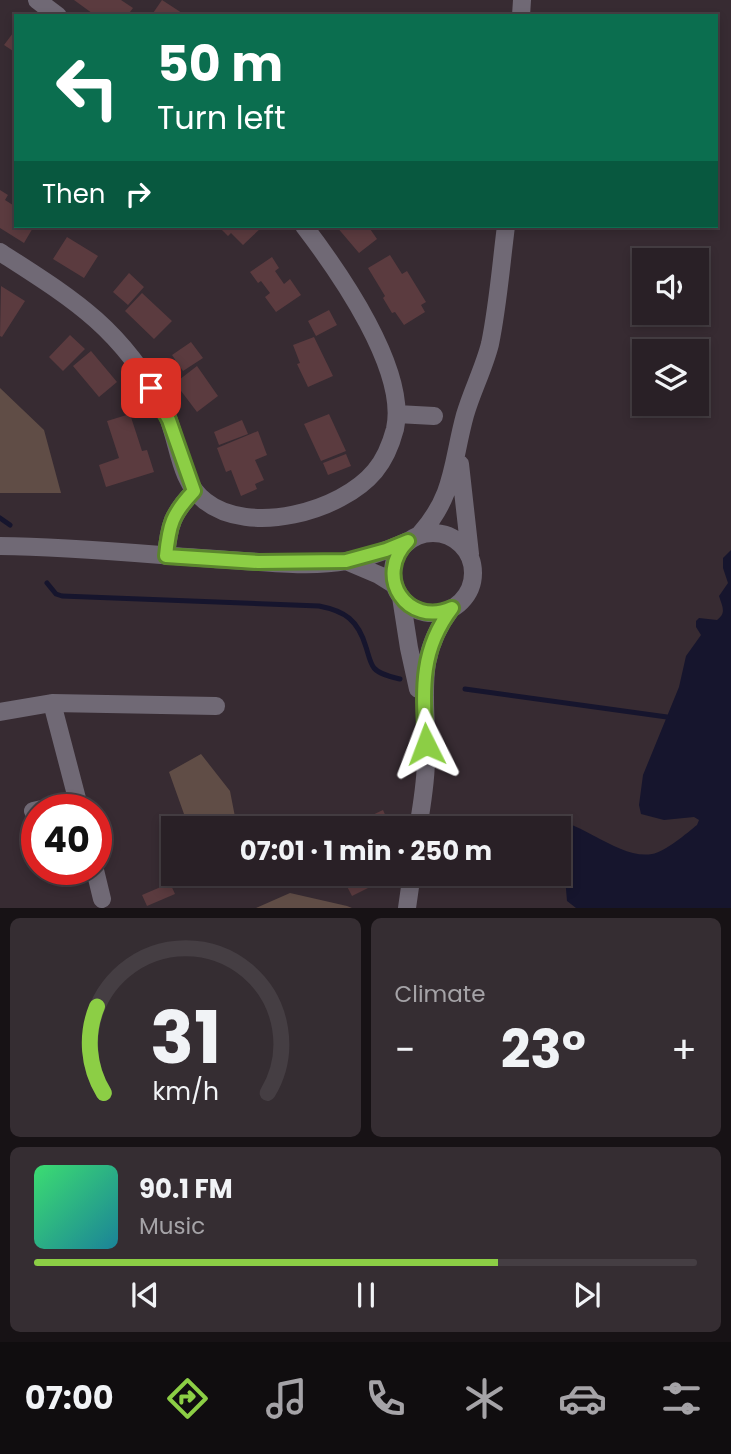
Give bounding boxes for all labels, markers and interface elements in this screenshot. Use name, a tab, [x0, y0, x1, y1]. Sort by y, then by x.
text: 50 m	[157, 30, 283, 98]
icon: left	[42, 42, 133, 133]
text: Turn left	[157, 95, 286, 140]
icon: right	[119, 175, 157, 213]
text: Then	[42, 176, 105, 212]
map controls	[632, 248, 709, 416]
button: sound	[632, 248, 709, 325]
button: layers	[632, 339, 709, 416]
pin	[121, 358, 181, 418]
icon: arrive	[132, 369, 170, 407]
position arrow	[389, 707, 463, 781]
speed limit sign: 40	[21, 794, 112, 885]
text: 07:01 · 1 min · 250 m	[240, 833, 492, 869]
text: Climate	[395, 978, 485, 1010]
text: 31	[150, 988, 221, 1089]
text: 23°	[501, 1013, 586, 1086]
text: −	[395, 1023, 415, 1076]
text: +	[671, 1023, 697, 1076]
text: km/h	[152, 1074, 219, 1109]
text: 90.1 FM	[139, 1171, 233, 1207]
text: Music	[139, 1210, 205, 1242]
icon: previous	[126, 1276, 164, 1314]
icon: pause	[347, 1276, 385, 1314]
icon: next	[568, 1276, 606, 1314]
icon: directions	[163, 1374, 212, 1423]
icon: music	[262, 1374, 311, 1423]
icon: phone	[361, 1374, 410, 1423]
icon: climate	[460, 1374, 509, 1423]
icon: car	[558, 1374, 607, 1423]
icon: filters	[657, 1374, 706, 1423]
text: 07:00	[25, 1375, 114, 1420]

